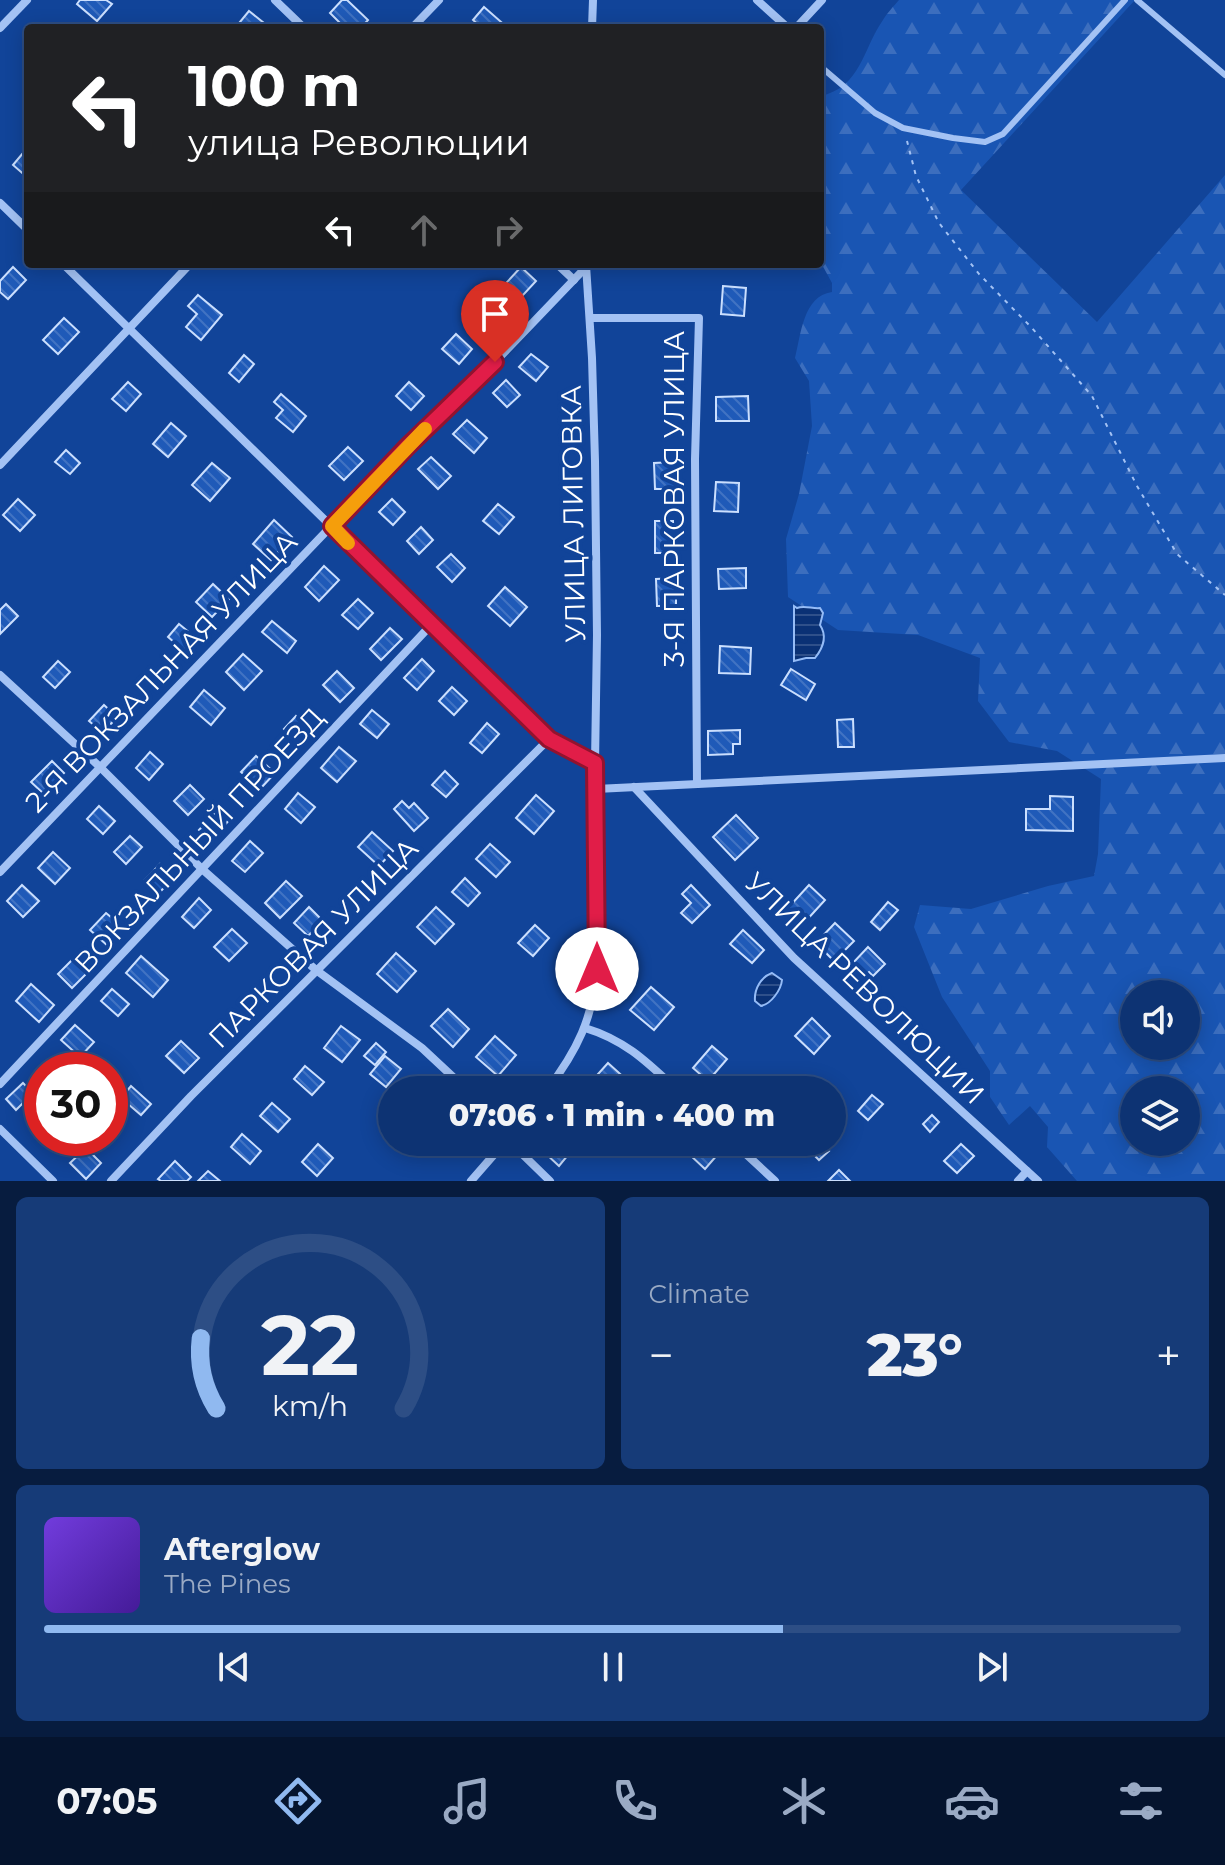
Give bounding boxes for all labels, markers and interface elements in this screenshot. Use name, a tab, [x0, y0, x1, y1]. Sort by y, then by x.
text: 100 m	[188, 52, 361, 120]
icon: left	[56, 56, 160, 160]
text: улица Революции	[188, 120, 530, 164]
icon: left	[318, 208, 362, 252]
icon: ahead	[402, 208, 446, 252]
icon: right	[486, 208, 530, 252]
pin	[461, 280, 529, 362]
icon: arrive	[473, 292, 517, 336]
street label: 3-Я ПАРКОВАЯ УЛИЦА	[657, 331, 691, 667]
street label: УЛИЦА ЛИГОВКА	[554, 385, 592, 643]
street label: 2-Я ВОКЗАЛЬНАЯ УЛИЦА	[18, 525, 304, 819]
street label: ВОКЗАЛЬНЫЙ ПРОЕЗД	[67, 700, 331, 980]
street label: ПАРКОВАЯ УЛИЦА	[201, 831, 425, 1055]
street label: УЛИЦА РЕВОЛЮЦИИ	[738, 865, 992, 1111]
position arrow	[555, 927, 639, 1011]
map controls	[1120, 980, 1200, 1156]
button: sound	[1120, 980, 1200, 1060]
speed limit sign: 30	[24, 1052, 128, 1156]
button: layers	[1120, 1076, 1200, 1156]
text: 07:06 · 1 min · 400 m	[449, 1097, 775, 1134]
text: Climate	[649, 1278, 750, 1310]
text: 22	[261, 1294, 359, 1396]
text: 23°	[867, 1318, 963, 1391]
text: −	[649, 1328, 674, 1382]
text: +	[1156, 1328, 1181, 1382]
text: km/h	[272, 1388, 348, 1423]
text: Afterglow	[164, 1531, 320, 1568]
text: The Pines	[164, 1568, 291, 1600]
icon: previous	[212, 1645, 256, 1689]
icon: pause	[591, 1645, 635, 1689]
icon: next	[970, 1645, 1014, 1689]
icon: directions	[270, 1773, 326, 1829]
icon: music	[439, 1773, 495, 1829]
icon: phone	[607, 1773, 663, 1829]
icon: climate	[776, 1773, 832, 1829]
icon: car	[944, 1773, 1000, 1829]
icon: filters	[1113, 1773, 1169, 1829]
text: 07:05	[56, 1779, 157, 1823]

